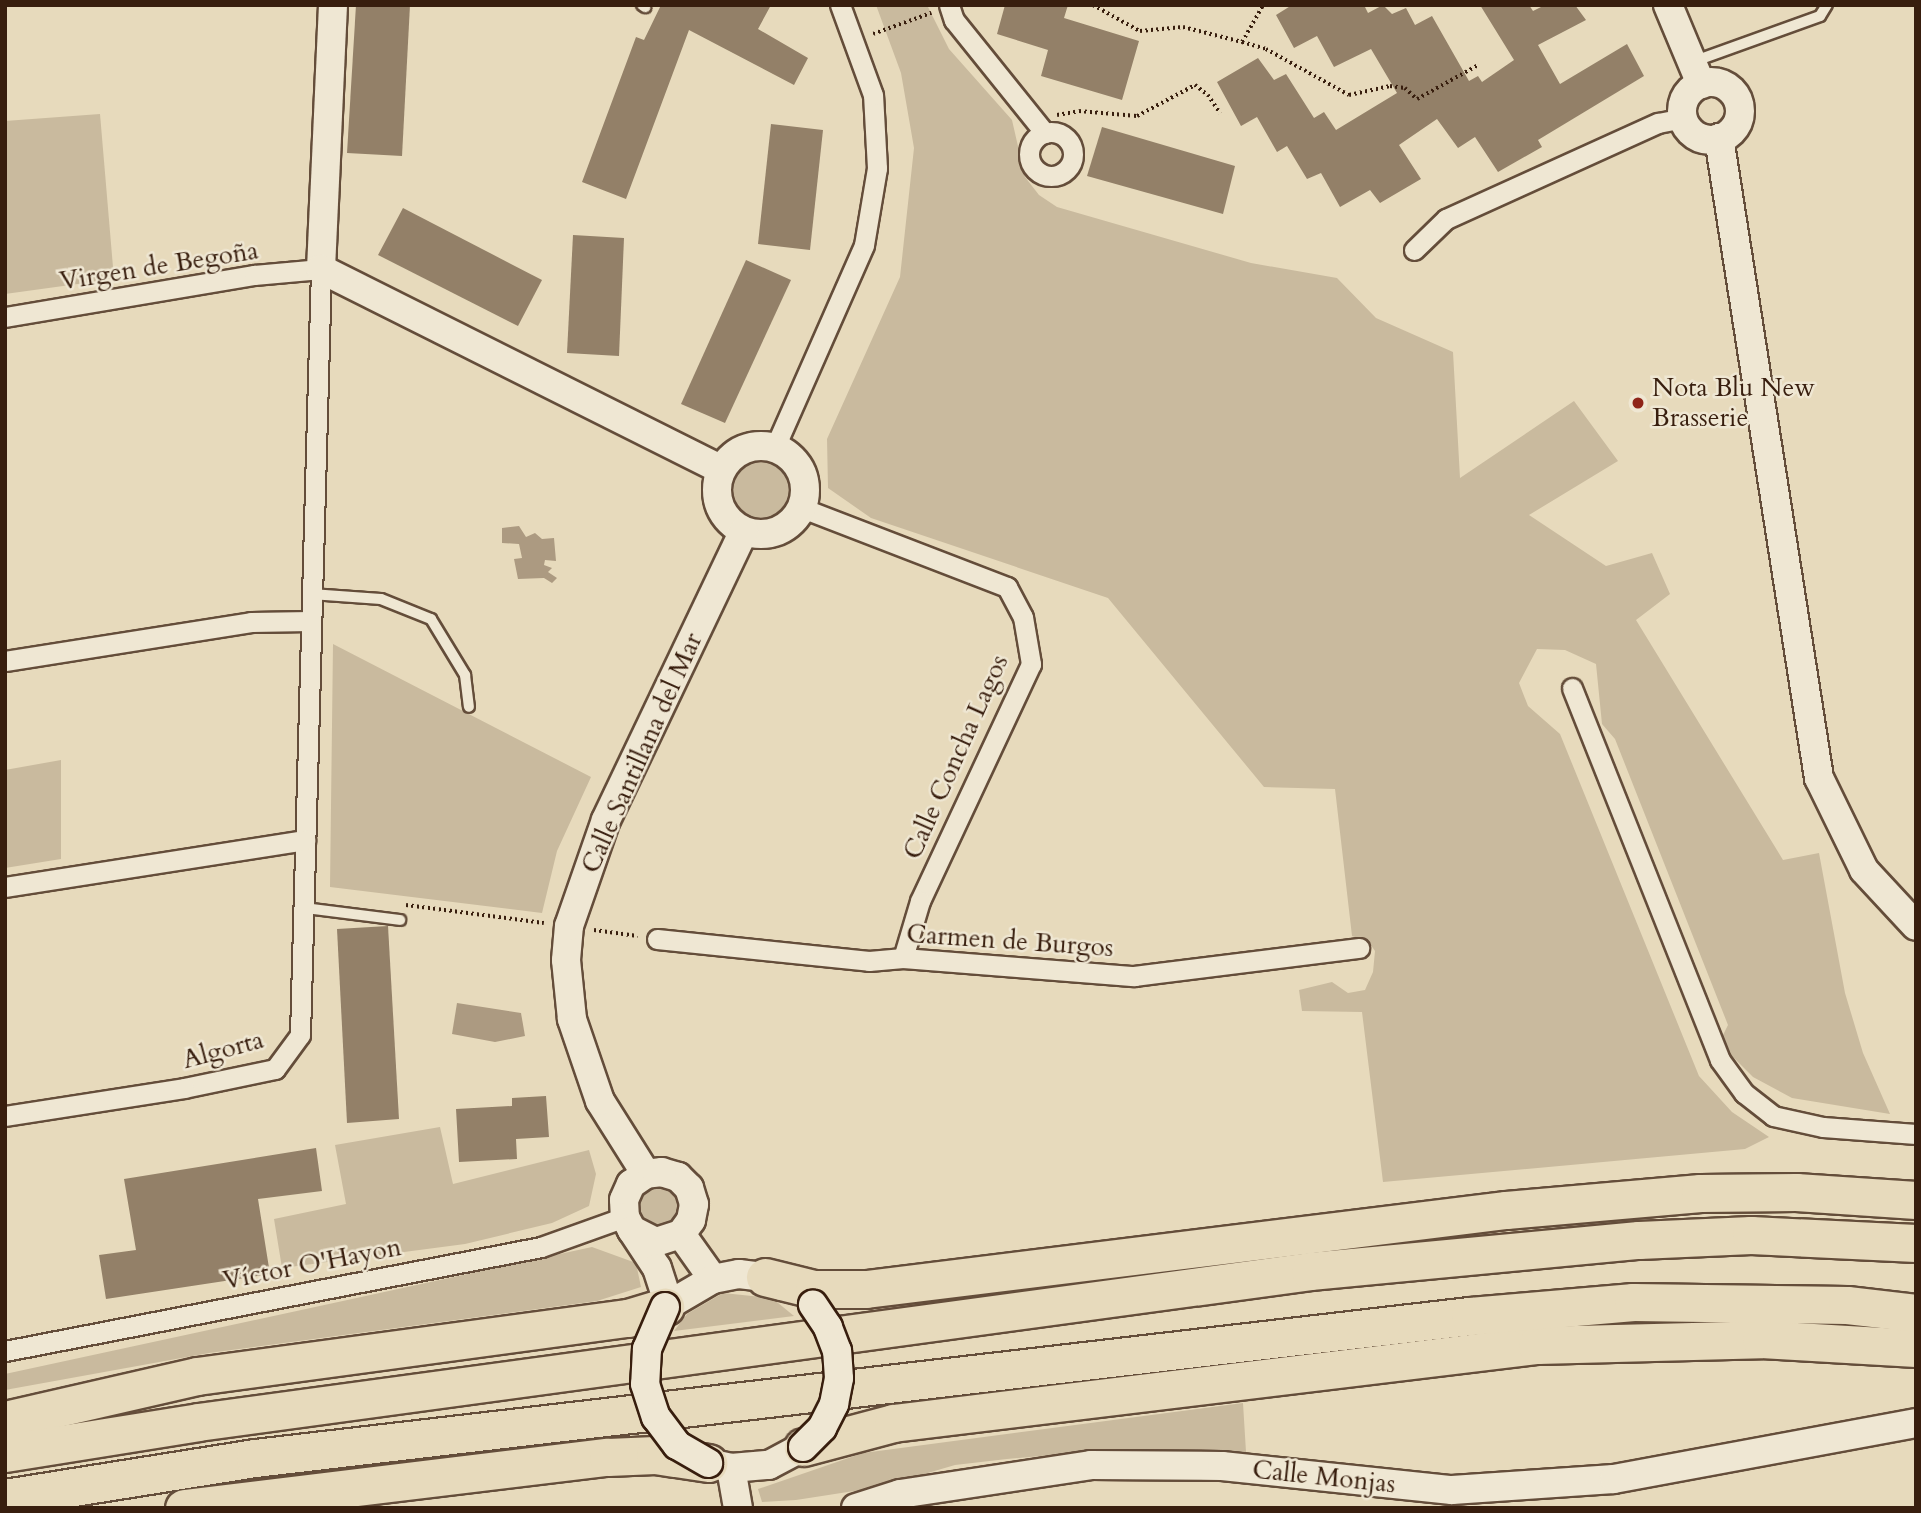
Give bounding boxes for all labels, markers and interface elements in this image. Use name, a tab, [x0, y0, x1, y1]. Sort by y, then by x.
street label: Virgen de Begoña	[57, 235, 261, 297]
place label: Nota Blu New Brasserie	[1652, 372, 1815, 434]
marker: Nota Blu New Brasserie	[1630, 395, 1646, 411]
street label: Calle Santillana del Mar	[575, 628, 709, 878]
street label: Calle Concha Lagos	[897, 650, 1015, 864]
street label: Carmen de Burgos	[905, 918, 1115, 964]
street label: Algorta	[179, 1024, 267, 1076]
street label: Víctor O'Hayon	[220, 1231, 404, 1297]
street label: Calle Monjas	[1251, 1454, 1397, 1500]

